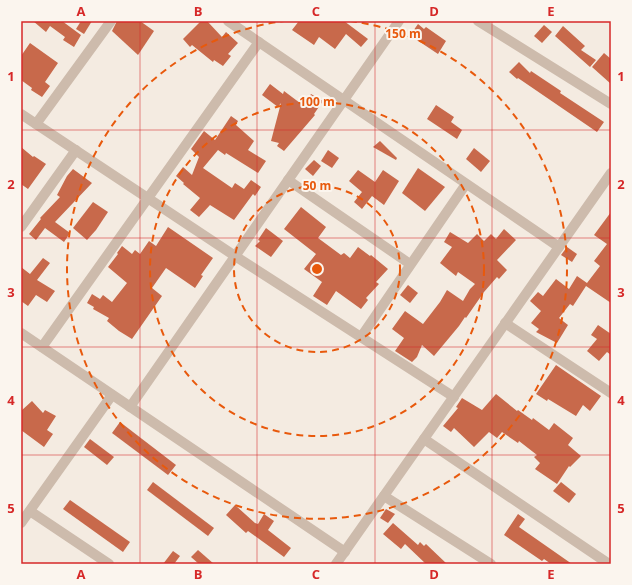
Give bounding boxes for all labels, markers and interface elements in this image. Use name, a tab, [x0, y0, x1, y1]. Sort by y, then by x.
text: A	[77, 2, 86, 20]
text: B	[194, 2, 203, 20]
text: C	[312, 2, 320, 20]
text: D	[429, 2, 439, 20]
text: E	[547, 2, 555, 20]
text: 150 m	[385, 25, 421, 42]
text: 1	[7, 67, 15, 85]
text: 1	[617, 67, 625, 85]
text: 100 m	[299, 93, 335, 110]
text: 2	[7, 175, 15, 193]
text: 2	[617, 175, 625, 193]
text: 50 m	[303, 177, 331, 194]
centre of rings	[310, 262, 324, 276]
text: 3	[7, 283, 15, 301]
text: 3	[617, 283, 625, 301]
text: 4	[7, 391, 15, 409]
text: 4	[617, 391, 625, 409]
text: 5	[7, 499, 15, 517]
text: 5	[617, 499, 625, 517]
text: A	[77, 565, 86, 583]
text: B	[194, 565, 203, 583]
text: C	[312, 565, 320, 583]
text: D	[429, 565, 439, 583]
text: E	[547, 565, 555, 583]

